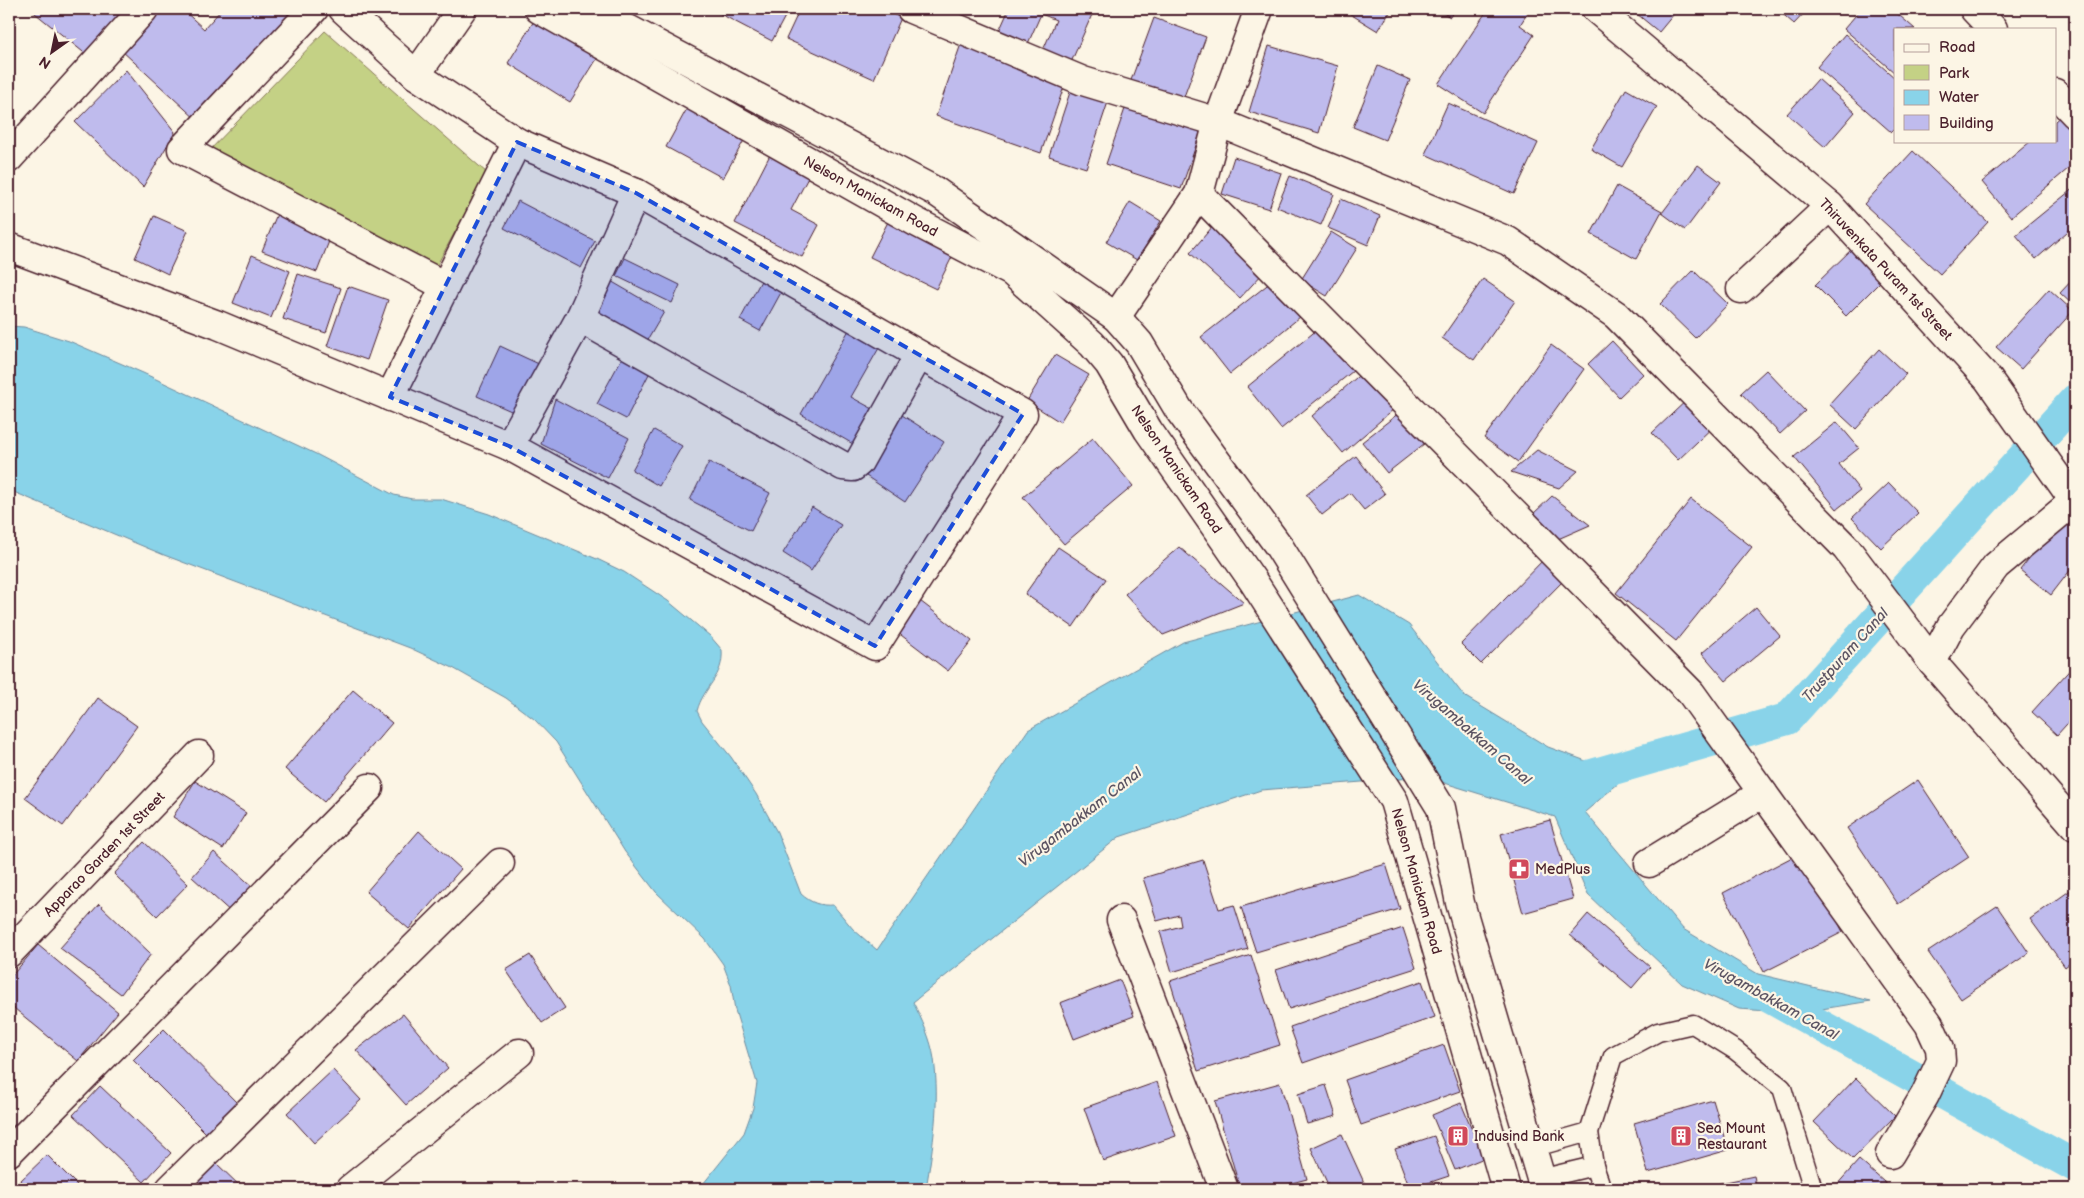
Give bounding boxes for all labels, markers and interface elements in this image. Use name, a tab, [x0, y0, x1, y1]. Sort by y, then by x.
north arrow	[28, 28, 78, 78]
legend	[1894, 28, 2056, 142]
text: Road	[1939, 38, 1975, 57]
text: N	[36, 52, 54, 72]
text: Park	[1939, 64, 1970, 83]
text: Water	[1939, 88, 1979, 107]
text: Building	[1939, 114, 1994, 133]
street label: Nelson Manickam Road	[801, 152, 941, 240]
street label: Thiruvenkata Puram 1st Street	[1815, 195, 1956, 344]
street label: Nelson Manickam Road	[1127, 402, 1226, 537]
water label: Trustpuram Canal	[1798, 604, 1893, 706]
water label: Virugambakkam Canal	[1408, 675, 1536, 790]
water label: Virugambakkam Canal	[1015, 763, 1146, 872]
street label: Apparao Garden 1st Street	[40, 788, 169, 920]
street label: Nelson Manickam Road	[1388, 806, 1445, 956]
pharmacy icon: MedPlus	[1507, 857, 1531, 881]
place label: MedPlus	[1535, 861, 1590, 878]
water label: Virugambakkam Canal	[1700, 954, 1842, 1045]
place label: Sea Mount Restaurant	[1697, 1120, 1767, 1153]
building icon: Indusind Bank	[1446, 1124, 1470, 1148]
building icon: Sea Mount Restaurant	[1669, 1124, 1693, 1148]
place label: Indusind Bank	[1474, 1128, 1564, 1145]

